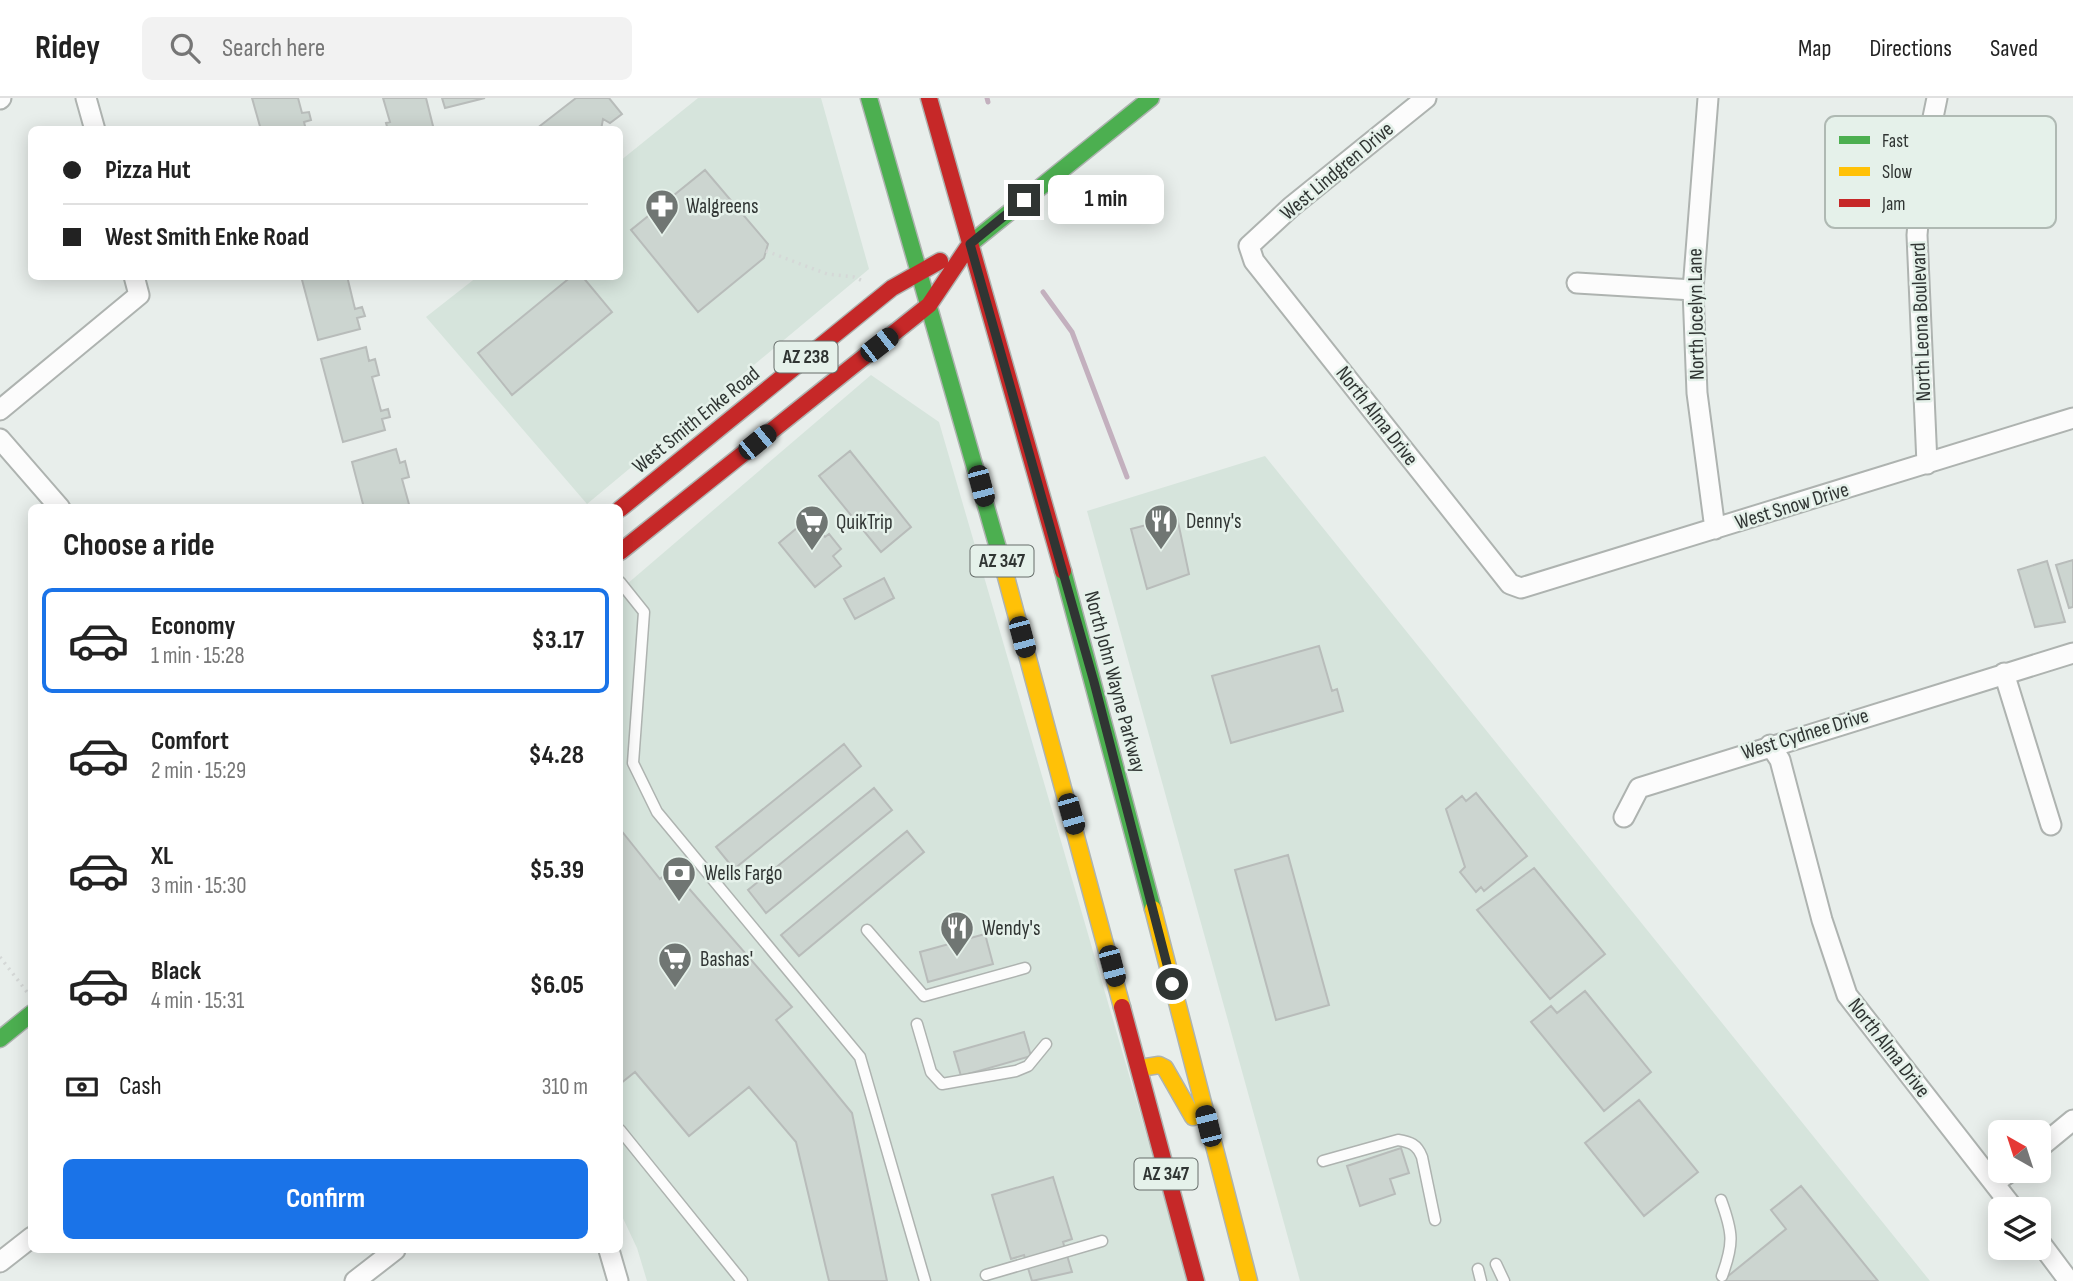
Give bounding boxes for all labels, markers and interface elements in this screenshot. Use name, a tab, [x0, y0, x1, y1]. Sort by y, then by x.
search box	[142, 17, 632, 80]
text: Ridey	[35, 28, 100, 68]
icon: search	[166, 29, 204, 67]
text: Search here	[222, 33, 325, 64]
text: Map	[1798, 34, 1831, 63]
text: Directions	[1869, 34, 1952, 63]
text: Saved	[1990, 34, 2038, 63]
street label: West Lindgren Drive	[1275, 116, 1399, 226]
legend	[1825, 116, 2056, 228]
text: Fast	[1882, 130, 1909, 153]
text: Pizza Hut	[105, 155, 191, 186]
text: Slow	[1882, 161, 1912, 184]
callout: 1 min	[1048, 176, 1164, 224]
route end	[1008, 184, 1040, 216]
text: 1 min	[1085, 185, 1127, 213]
pharmacy icon: Walgreens	[643, 187, 681, 236]
text: Jam	[1881, 193, 1905, 216]
place label: Walgreens	[686, 194, 759, 219]
text: West Smith Enke Road	[105, 222, 309, 253]
street label: North Leona Boulevard	[1906, 242, 1936, 402]
street label: North Jocelyn Lane	[1682, 248, 1710, 380]
car	[856, 324, 903, 366]
road number: AZ 238	[774, 342, 838, 372]
street label: West Smith Enke Road	[627, 361, 765, 479]
street label: North Alma Drive	[1330, 361, 1424, 471]
car	[735, 421, 780, 463]
car	[966, 463, 997, 509]
street label: West Snow Drive	[1732, 477, 1852, 535]
restaurant icon: Denny's	[1142, 502, 1180, 551]
supermarket icon: QuikTrip	[793, 503, 831, 552]
place label: Denny's	[1186, 509, 1242, 534]
place label: QuikTrip	[836, 510, 893, 535]
text: Choose a ride	[63, 526, 215, 565]
road number: AZ 347	[970, 545, 1034, 576]
street label: North John Wayne Parkway	[1079, 588, 1151, 776]
icon: car	[67, 609, 130, 672]
text: Economy	[151, 611, 235, 642]
car	[1007, 614, 1038, 660]
text: $3.17	[532, 625, 584, 656]
text: 1 min · 15:28	[151, 642, 245, 670]
street label: West Cydnee Drive	[1738, 703, 1872, 765]
icon: car	[67, 724, 130, 787]
text: Comfort	[151, 726, 229, 757]
text: $4.28	[528, 740, 584, 771]
text: 2 min · 15:29	[151, 757, 246, 785]
car	[1056, 791, 1087, 837]
icon: car	[67, 839, 130, 902]
text: XL	[151, 841, 173, 872]
bank icon: Wells Fargo	[660, 854, 698, 903]
text: $5.39	[529, 855, 584, 886]
place label: Wells Fargo	[704, 861, 783, 886]
text: 3 min · 15:30	[151, 872, 247, 900]
restaurant icon: Wendy's	[938, 909, 976, 958]
place label: Wendy's	[982, 916, 1040, 941]
supermarket icon: Bashas'	[656, 940, 694, 989]
car	[1097, 943, 1128, 989]
place label: Bashas'	[700, 947, 753, 972]
icon: car	[67, 954, 130, 1017]
text: Black	[151, 956, 201, 987]
route start	[1156, 968, 1188, 1000]
text: $6.05	[530, 970, 584, 1001]
text: 4 min · 15:31	[151, 987, 244, 1015]
street label: North Alma Drive	[1842, 993, 1936, 1103]
icon: cash	[63, 1068, 101, 1106]
text: Cash	[119, 1071, 162, 1102]
text: 310 m	[542, 1073, 588, 1101]
car	[1193, 1103, 1224, 1149]
north arrow	[1988, 1120, 2051, 1183]
map controls	[1988, 1120, 2051, 1260]
road number: AZ 347	[1134, 1158, 1198, 1190]
button: Confirm	[63, 1159, 588, 1239]
button: layers	[1988, 1197, 2051, 1260]

